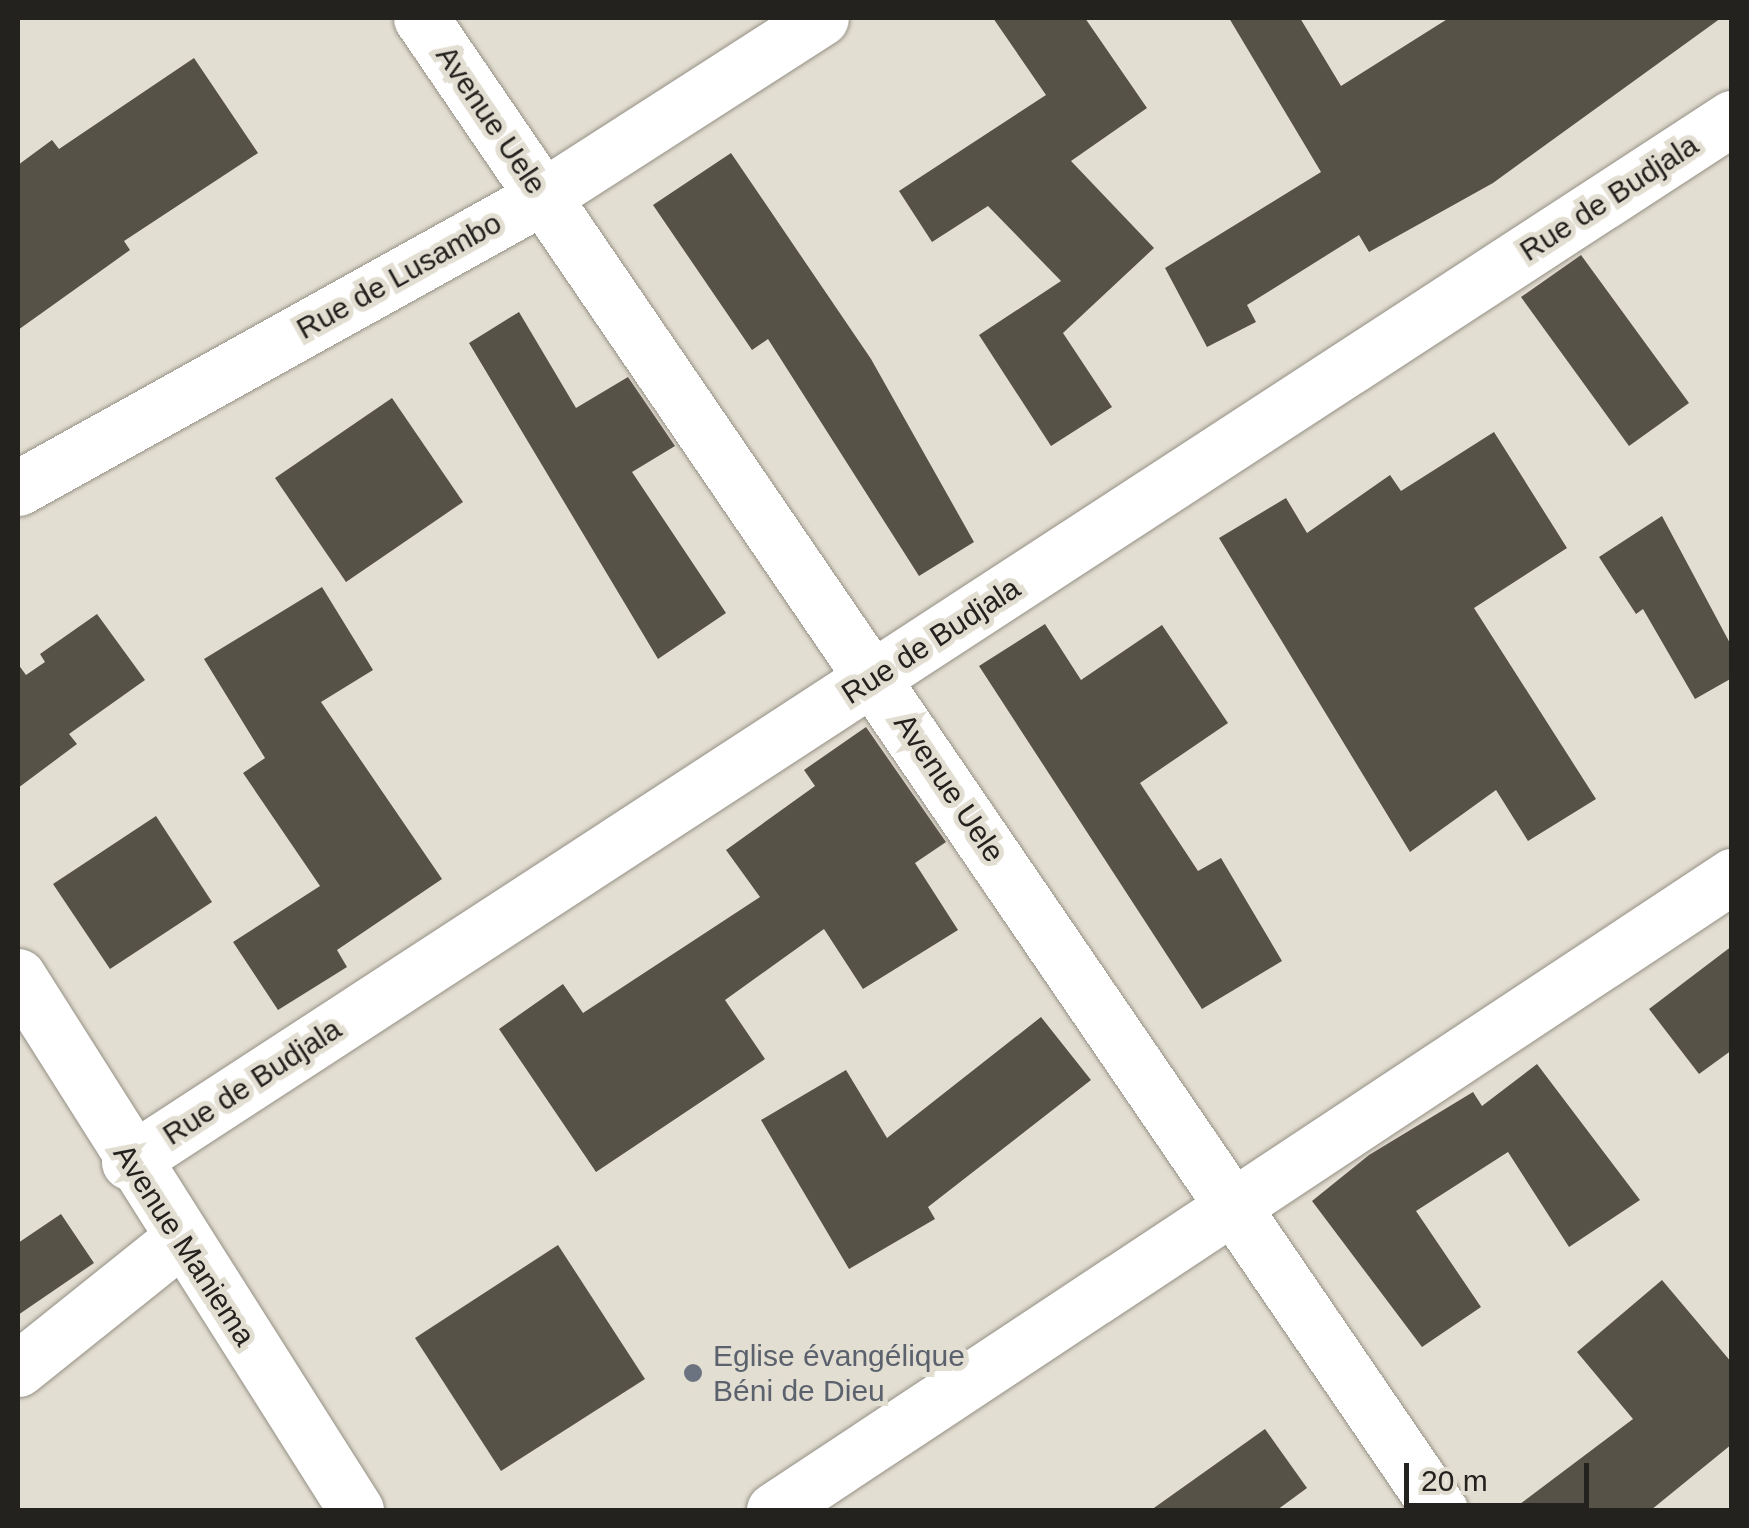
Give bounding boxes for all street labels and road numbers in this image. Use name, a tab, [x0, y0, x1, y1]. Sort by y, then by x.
street label: Avenue Uele	[428, 39, 554, 201]
street label: Rue de Budjala	[1513, 127, 1705, 269]
street label: Rue de Lusambo	[290, 205, 508, 347]
street label: Rue de Budjala	[835, 570, 1027, 712]
street label: Avenue Uele	[886, 707, 1012, 869]
street label: Rue de Budjala	[156, 1011, 348, 1153]
street label: Avenue Maniema	[105, 1138, 263, 1352]

